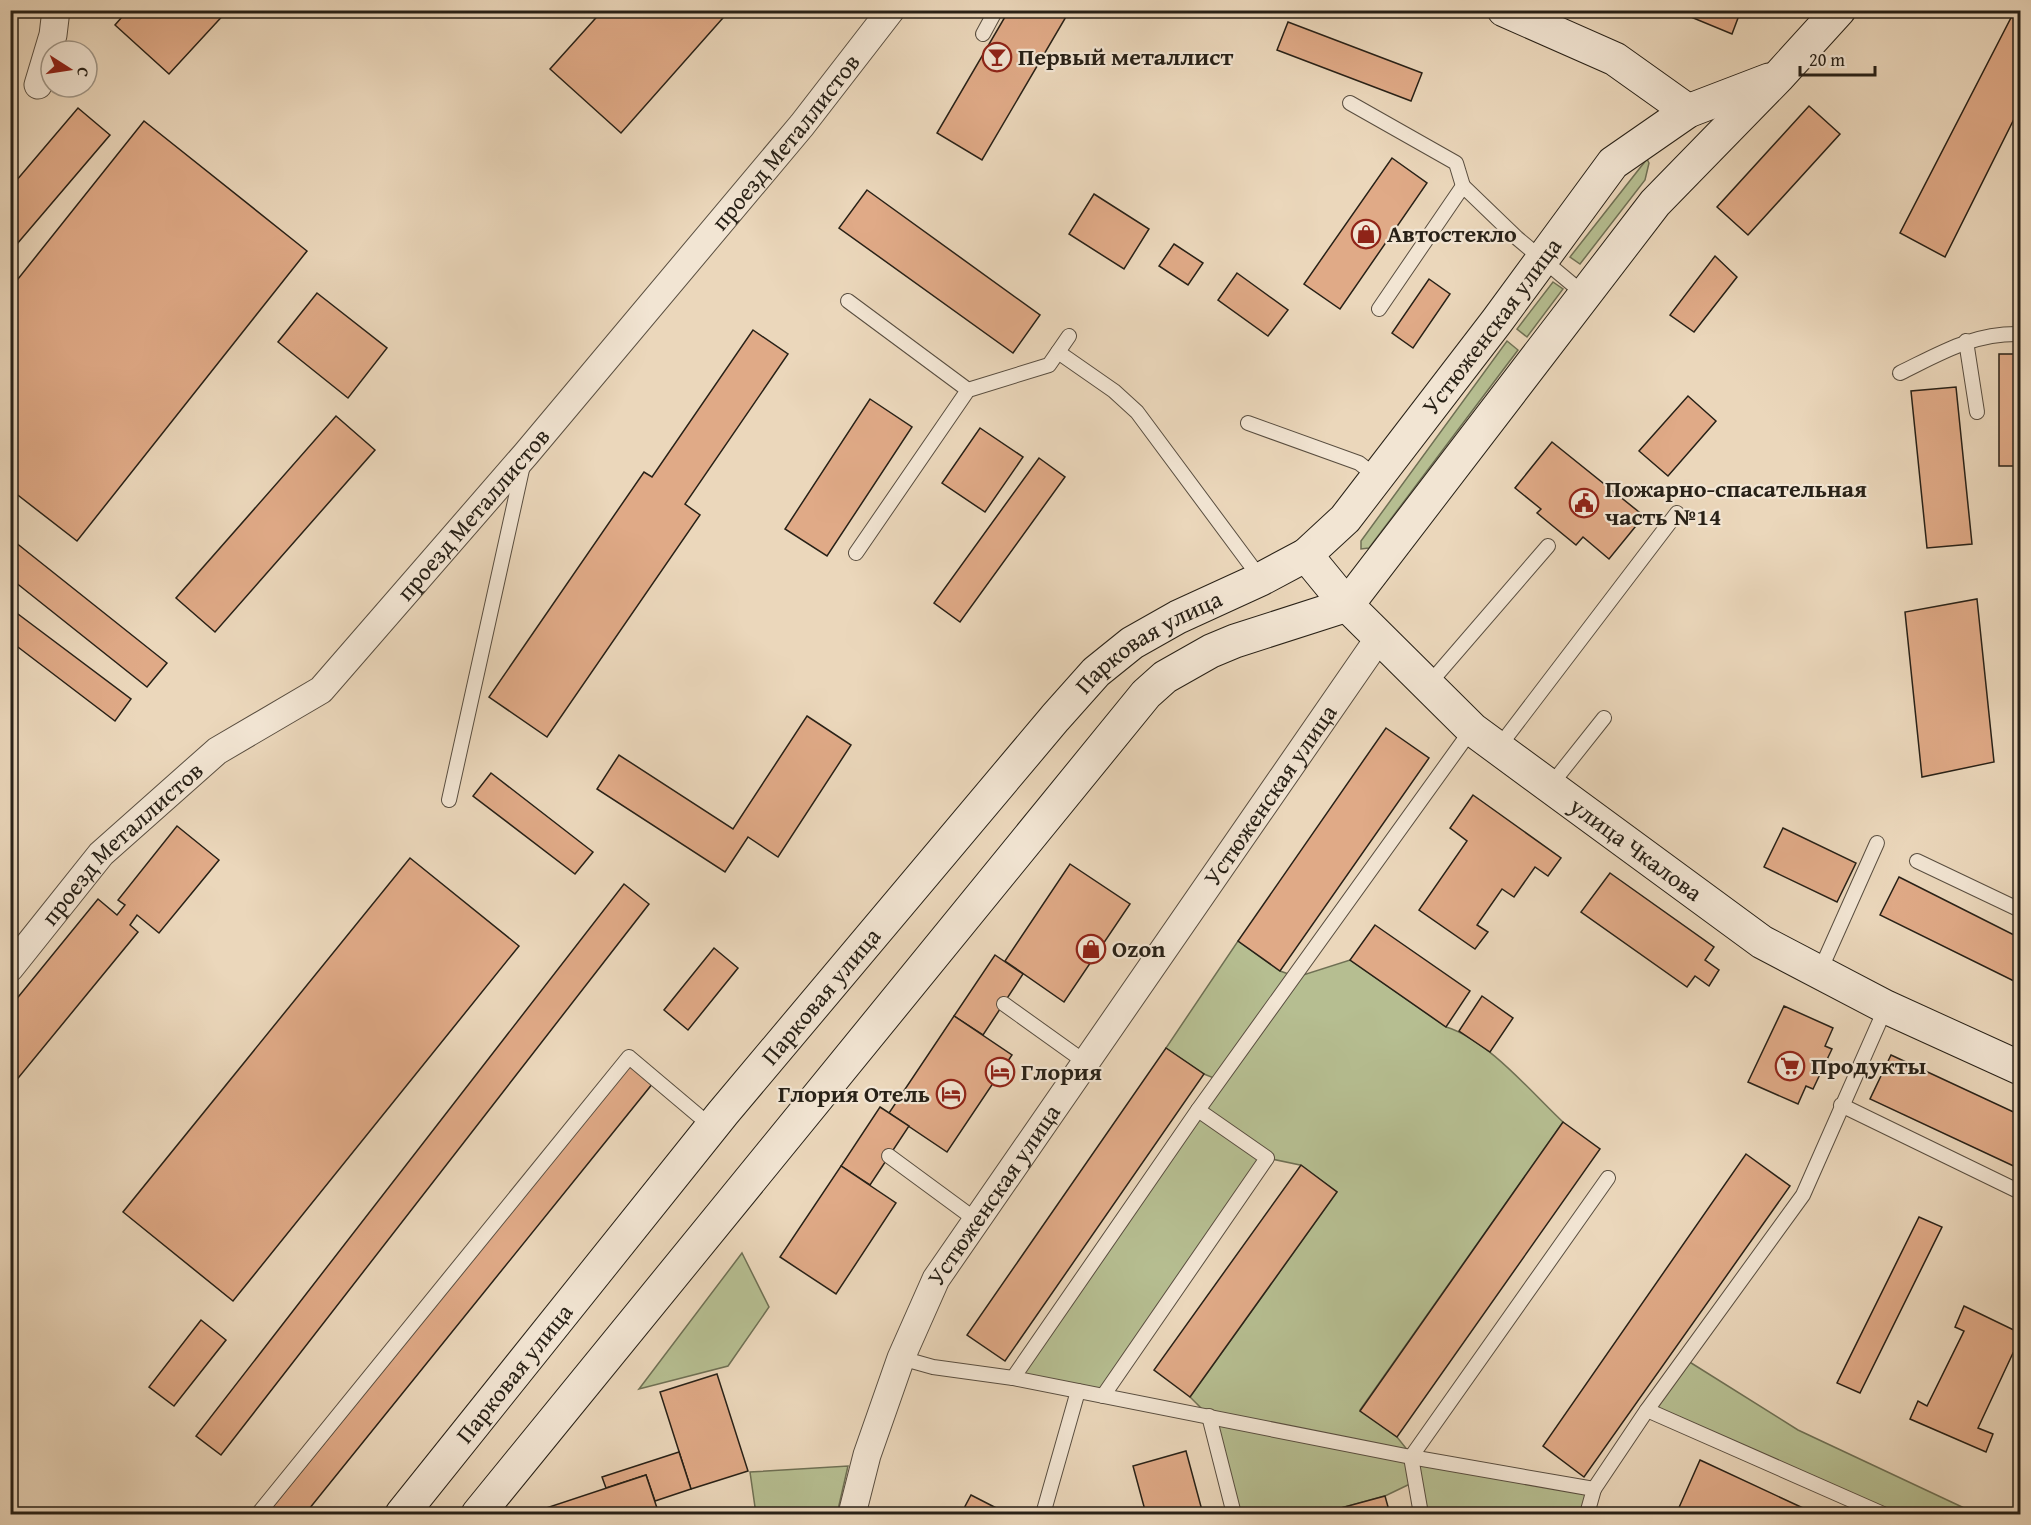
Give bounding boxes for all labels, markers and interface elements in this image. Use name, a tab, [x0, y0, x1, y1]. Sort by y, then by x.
north arrow	[39, 39, 99, 99]
place label: Первый металлист	[1018, 39, 1233, 74]
scale bar	[1800, 39, 1875, 77]
bar icon: Первый металлист	[981, 41, 1013, 73]
street label: проезд Металлистов	[703, 46, 868, 238]
text: 20 m	[1809, 46, 1845, 73]
text: С	[71, 65, 96, 79]
place label: Автостекло	[1387, 216, 1517, 251]
shop icon: Автостекло	[1350, 218, 1382, 250]
street label: Устюженская улица	[1413, 230, 1570, 422]
street label: проезд Металлистов	[388, 420, 558, 608]
place label: Пожарно-спасательная часть №14	[1605, 471, 1867, 534]
public building icon: Пожарно-спасательная часть №14	[1568, 487, 1600, 519]
street label: Парковая улица	[1066, 581, 1228, 701]
street label: Устюженская улица	[1195, 697, 1345, 893]
street label: проезд Металлистов	[32, 753, 211, 933]
street label: улица Чкалова	[1562, 788, 1710, 910]
street label: Парковая улица	[753, 919, 889, 1072]
place label: Ozon	[1112, 931, 1166, 966]
shop icon: Ozon	[1075, 933, 1107, 965]
place label: Продукты	[1811, 1048, 1927, 1083]
supermarket icon: Продукты	[1774, 1050, 1806, 1082]
place label: Глория	[1021, 1054, 1102, 1089]
hotel icon: Глория	[984, 1056, 1016, 1088]
place label: Глория Отель	[778, 1076, 930, 1111]
hotel icon: Глория Отель	[935, 1078, 967, 1110]
street label: Устюженская улица	[918, 1096, 1069, 1293]
street label: Парковая улица	[447, 1295, 581, 1451]

